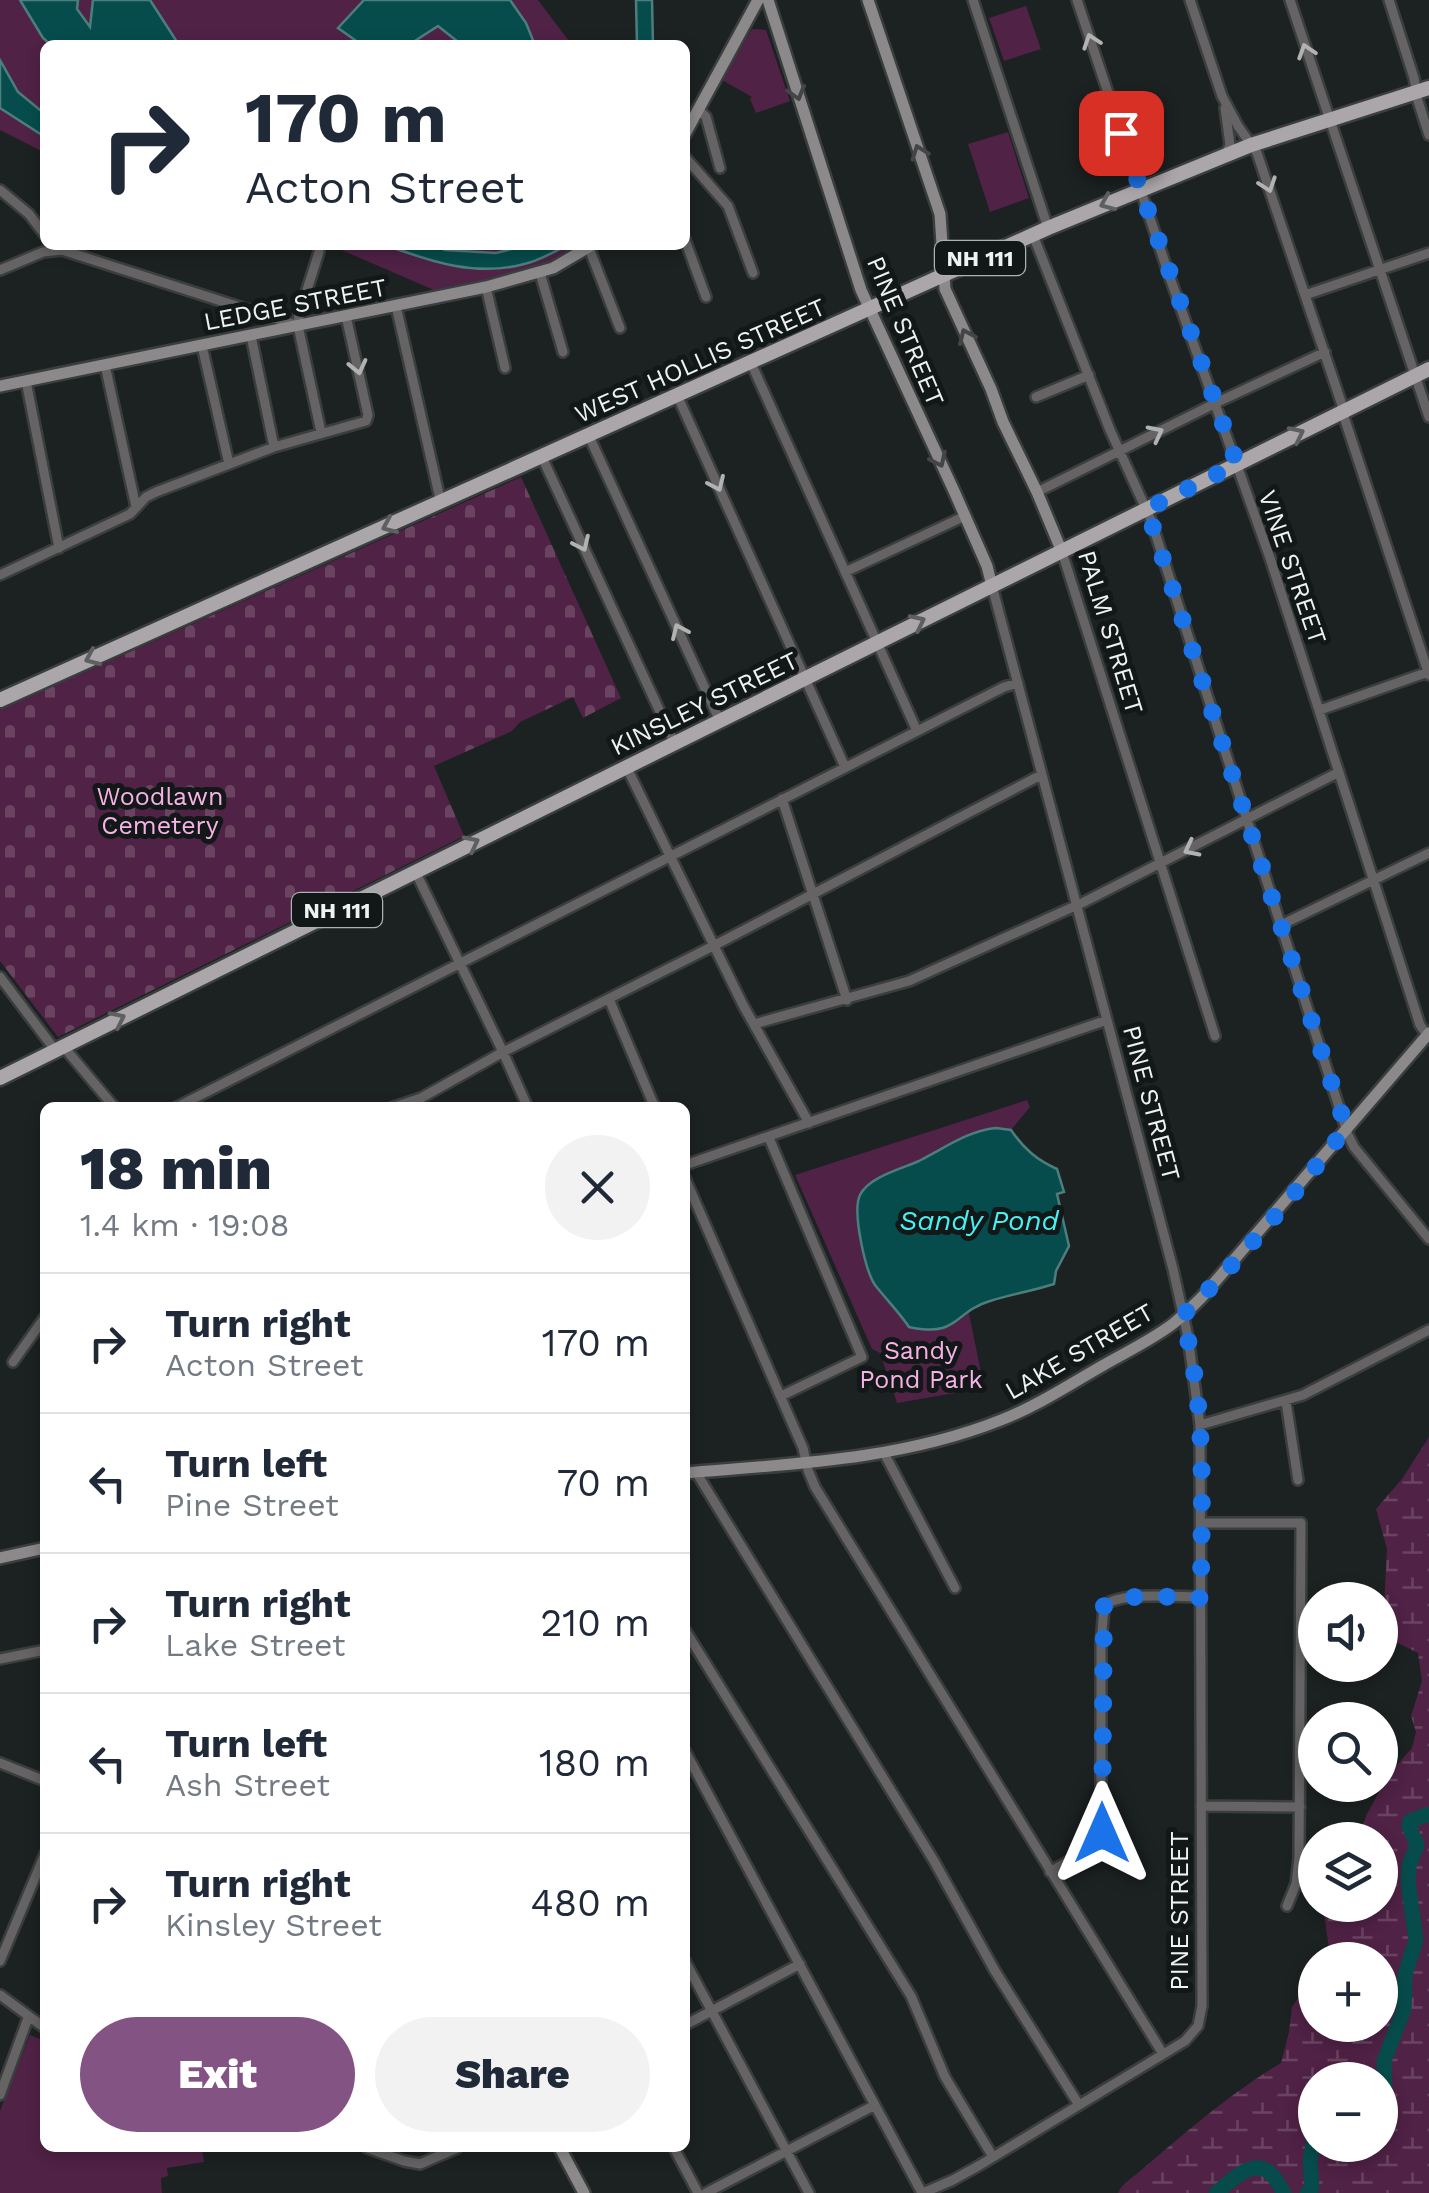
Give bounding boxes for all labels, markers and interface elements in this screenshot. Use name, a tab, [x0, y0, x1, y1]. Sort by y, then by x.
one-way arrow	[1082, 34, 1102, 51]
one-way arrow	[1298, 43, 1318, 60]
text: 170 m	[245, 77, 447, 159]
icon: right	[80, 80, 210, 210]
one-way arrow	[785, 84, 806, 101]
pin	[1079, 91, 1164, 176]
icon: arrive	[1094, 106, 1149, 161]
one-way arrow	[910, 145, 931, 162]
text: Acton Street	[245, 161, 524, 214]
one-way arrow	[1257, 176, 1277, 193]
one-way arrow	[1099, 191, 1117, 211]
road number: NH 111	[935, 241, 1025, 275]
street label: PINE STREET	[861, 252, 950, 410]
street label: LEDGE STREET	[201, 273, 389, 336]
street label: WEST HOLLIS STREET	[570, 292, 830, 429]
one-way arrow	[959, 328, 979, 346]
one-way arrow	[346, 358, 367, 375]
one-way arrow	[1146, 426, 1164, 445]
one-way arrow	[1287, 427, 1305, 447]
one-way arrow	[927, 450, 947, 468]
one-way arrow	[705, 474, 725, 492]
street label: VINE STREET	[1253, 487, 1332, 648]
one-way arrow	[381, 513, 399, 533]
one-way arrow	[570, 534, 590, 552]
street label: PALM STREET	[1072, 547, 1149, 717]
one-way arrow	[908, 615, 926, 634]
one-way arrow	[671, 623, 691, 641]
one-way arrow	[84, 646, 102, 666]
street label: KINSLEY STREET	[606, 646, 803, 761]
park label: Woodlawn Cemetery	[97, 782, 223, 840]
one-way arrow	[462, 835, 480, 855]
one-way arrow	[1183, 836, 1201, 856]
road number: NH 111	[292, 893, 382, 927]
one-way arrow	[108, 1011, 126, 1031]
street label: PINE STREET	[1117, 1022, 1186, 1184]
text: 18 min	[80, 1133, 272, 1204]
button: close	[545, 1135, 650, 1240]
water label: Sandy Pond	[899, 1204, 1059, 1237]
text: 1.4 km · 19:08	[80, 1206, 290, 1244]
street label: LAKE STREET	[1000, 1297, 1159, 1406]
text: Turn right	[165, 1302, 351, 1346]
icon: right	[80, 1316, 135, 1371]
text: 170 m	[542, 1321, 650, 1365]
park label: Sandy Pond Park	[859, 1336, 983, 1394]
text: Acton Street	[165, 1346, 363, 1384]
text: Turn left	[165, 1442, 327, 1486]
icon: left	[80, 1456, 135, 1511]
text: 70 m	[557, 1461, 650, 1505]
text: Pine Street	[165, 1486, 339, 1524]
text: Turn right	[165, 1582, 351, 1626]
map controls	[1298, 1582, 1398, 2162]
button: sound	[1298, 1582, 1398, 1682]
icon: right	[80, 1596, 135, 1651]
text: 210 m	[540, 1601, 650, 1645]
text: Lake Street	[165, 1626, 346, 1664]
button: search	[1298, 1702, 1398, 1802]
text: Turn left	[165, 1722, 327, 1766]
icon: left	[80, 1736, 135, 1791]
text: 180 m	[539, 1741, 650, 1785]
text: Ash Street	[165, 1766, 330, 1804]
position arrow	[1050, 1781, 1154, 1885]
button: layers	[1298, 1822, 1398, 1922]
street label: PINE STREET	[1165, 1831, 1194, 1991]
text: Turn right	[165, 1862, 351, 1906]
icon: right	[80, 1876, 135, 1931]
text: 480 m	[531, 1881, 650, 1925]
text: Kinsley Street	[165, 1906, 382, 1944]
button: +	[1298, 1942, 1398, 2042]
button: Exit	[80, 2017, 355, 2132]
button: Share	[375, 2017, 650, 2132]
button: −	[1298, 2062, 1398, 2162]

